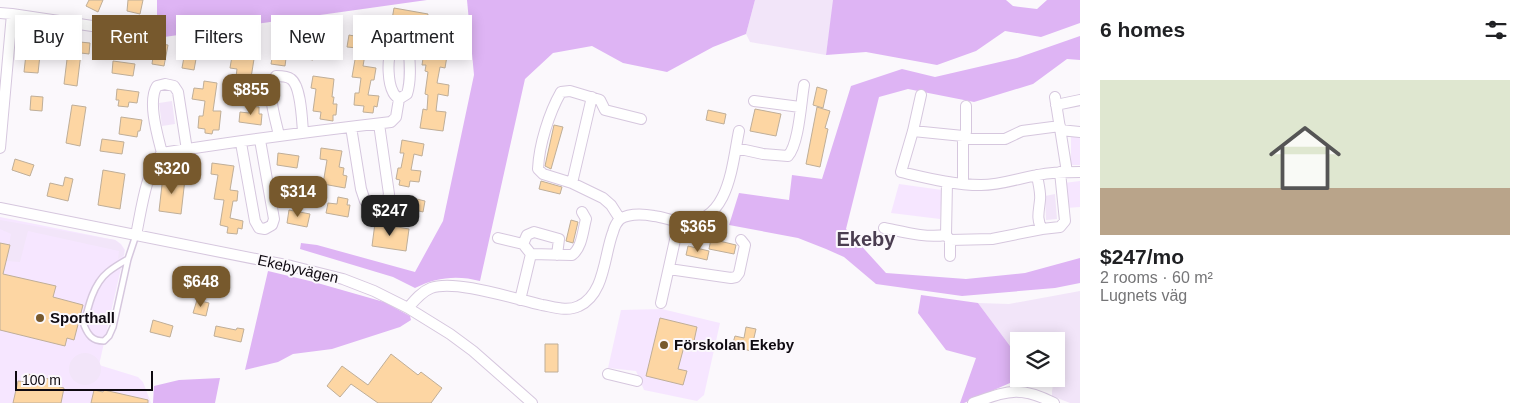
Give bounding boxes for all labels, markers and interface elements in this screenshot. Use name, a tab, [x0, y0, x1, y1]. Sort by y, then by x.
chip: Buy	[15, 15, 82, 60]
chip: Rent	[92, 15, 166, 60]
chip: Filters	[176, 15, 261, 60]
chip: New	[271, 15, 343, 60]
chip: Apartment	[353, 15, 472, 60]
icon: filters	[1482, 16, 1510, 44]
text: 6 homes	[1100, 18, 1185, 41]
pin: $855	[221, 74, 281, 116]
text: $855	[233, 81, 269, 98]
icon: home	[1260, 113, 1350, 203]
pin: $320	[142, 152, 202, 195]
text: $320	[154, 160, 190, 177]
pin: $314	[268, 176, 328, 218]
text: $314	[280, 183, 316, 200]
pin: $247	[360, 194, 420, 237]
text: $247	[372, 202, 408, 219]
pin: $365	[668, 210, 728, 253]
text: $365	[680, 218, 716, 235]
district label: Ekeby	[837, 228, 896, 250]
text: $247/mo	[1100, 245, 1184, 268]
street label: Ekebyvägen	[256, 251, 340, 286]
pin: $648	[171, 266, 231, 308]
text: 2 rooms · 60 m²	[1100, 269, 1213, 286]
text: $648	[183, 273, 219, 290]
text: Lugnets väg	[1100, 287, 1187, 304]
place label: Sporthall	[50, 309, 115, 326]
marker: Sporthall	[34, 312, 46, 324]
map controls	[1010, 332, 1065, 387]
button: layers	[1010, 332, 1065, 387]
place label: Förskolan Ekeby	[674, 336, 795, 353]
marker: Förskolan Ekeby	[658, 339, 670, 351]
scale bar	[15, 368, 152, 391]
text: 100 m	[22, 372, 61, 388]

